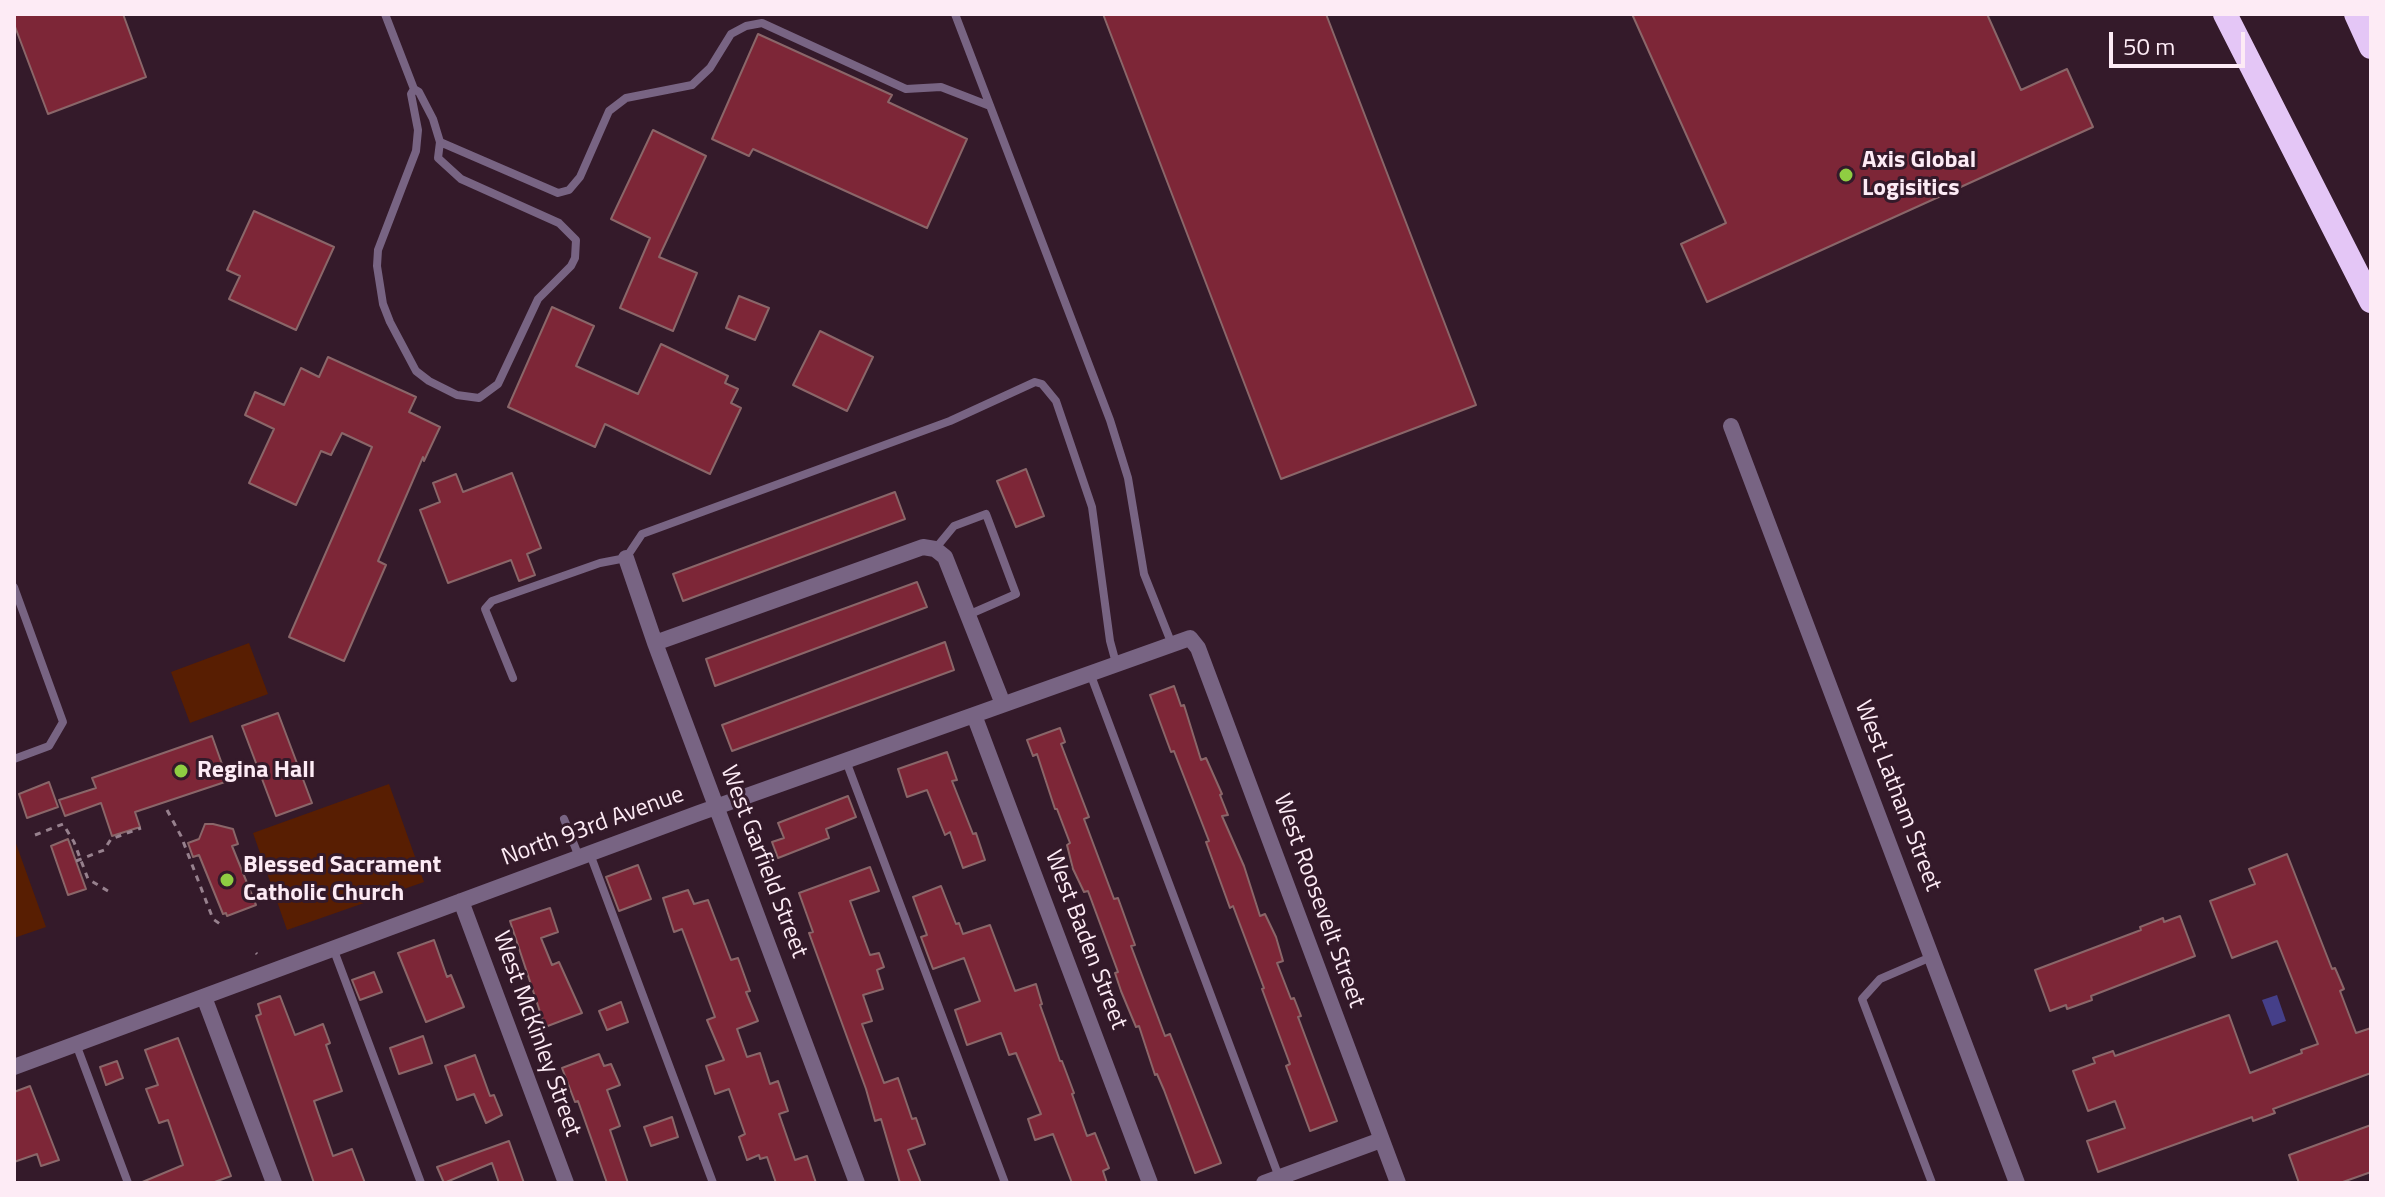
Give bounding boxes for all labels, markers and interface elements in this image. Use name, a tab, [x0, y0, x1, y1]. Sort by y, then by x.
scale bar	[2113, 16, 2249, 66]
text: 50 m	[2123, 28, 2175, 64]
place label: Axis Global Logisitics	[1862, 147, 1976, 203]
marker: Axis Global Logisitics	[1837, 166, 1855, 184]
street label: West Latham Street	[1847, 697, 1947, 895]
place label: Regina Hall	[197, 757, 315, 785]
marker: Regina Hall	[172, 762, 190, 780]
street label: West Garfield Street	[713, 762, 813, 962]
street label: North 93rd Avenue	[498, 781, 688, 873]
street label: West Roosevelt Street	[1266, 790, 1370, 1012]
street label: West Baden Street	[1038, 846, 1132, 1034]
place label: Blessed Sacrament Catholic Church	[243, 852, 441, 908]
marker: Blessed Sacrament Catholic Church	[218, 871, 236, 889]
street label: West McKinley Street	[485, 927, 587, 1141]

